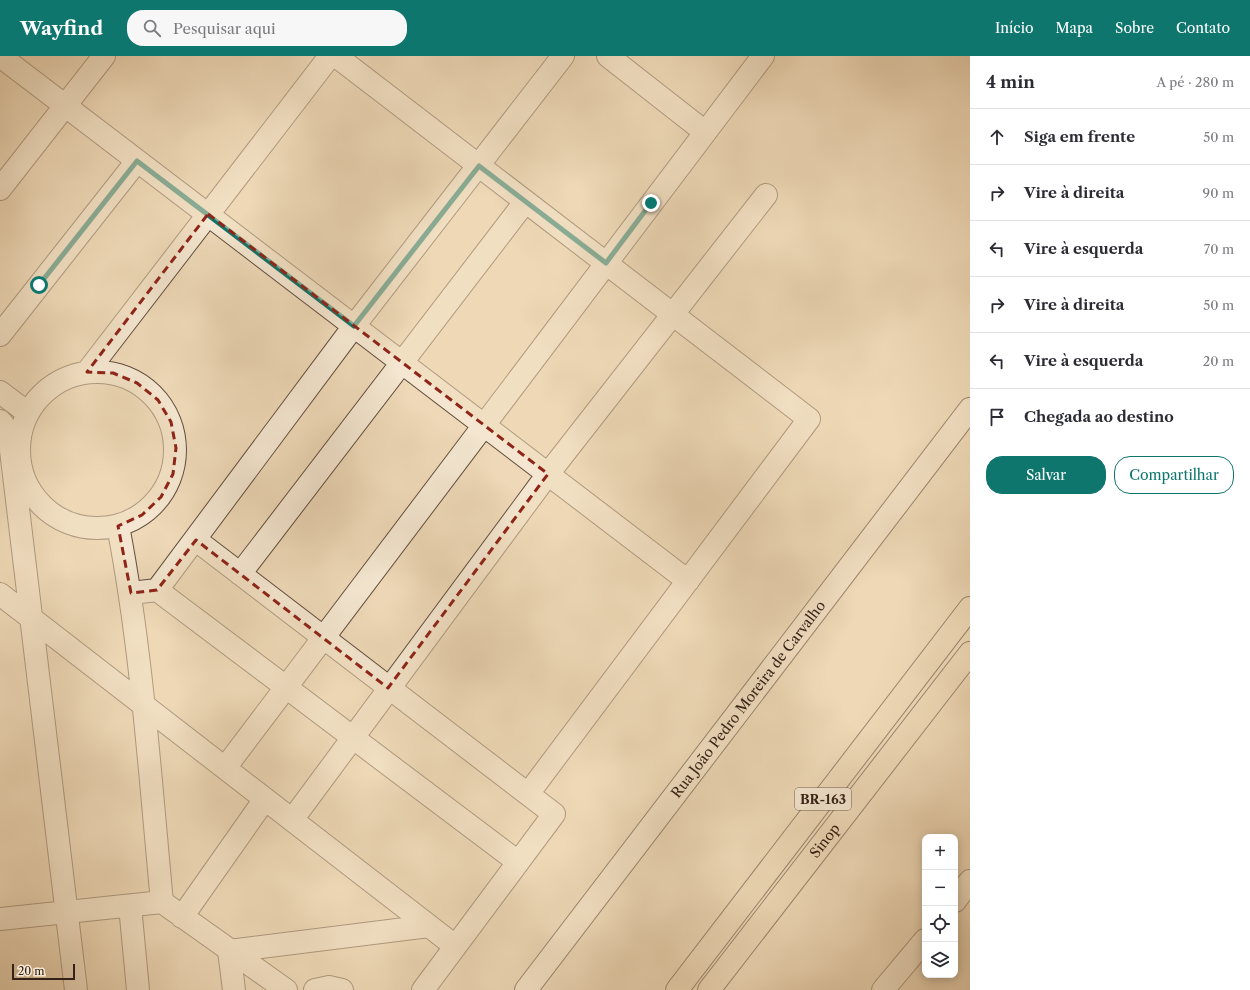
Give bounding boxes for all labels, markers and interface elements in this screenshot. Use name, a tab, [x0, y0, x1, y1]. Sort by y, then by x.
search box	[127, 10, 407, 46]
text: Wayfind	[20, 17, 103, 40]
icon: search	[141, 17, 163, 39]
text: Pesquisar aqui	[173, 19, 276, 38]
text: Início	[995, 19, 1034, 37]
text: Mapa	[1056, 19, 1093, 37]
text: Sobre	[1115, 19, 1154, 37]
text: Contato	[1176, 19, 1230, 37]
text: 4 min	[986, 72, 1035, 92]
text: A pé · 280 m	[1157, 74, 1234, 90]
icon: ahead	[986, 126, 1008, 148]
text: Siga em frente	[1024, 127, 1135, 146]
text: 50 m	[1203, 129, 1234, 145]
icon: right	[986, 182, 1008, 204]
text: Vire à direita	[1024, 183, 1124, 202]
text: 90 m	[1203, 185, 1234, 201]
route end	[642, 194, 660, 212]
icon: left	[986, 238, 1008, 260]
text: Vire à esquerda	[1024, 239, 1143, 258]
text: 70 m	[1204, 241, 1234, 257]
route start	[30, 276, 48, 294]
icon: right	[986, 294, 1008, 316]
text: Vire à direita	[1024, 295, 1124, 314]
text: 50 m	[1203, 297, 1234, 313]
icon: left	[986, 350, 1008, 372]
text: Vire à esquerda	[1024, 351, 1143, 370]
text: 20 m	[1203, 353, 1234, 369]
icon: arrive	[986, 406, 1008, 428]
text: Chegada ao destino	[1024, 407, 1174, 426]
button: Salvar	[986, 456, 1106, 494]
button: Compartilhar	[1114, 456, 1234, 494]
street label: Rua João Pedro Moreira de Carvalho	[667, 597, 829, 801]
road number: BR-163	[795, 788, 851, 810]
street label: Sinop	[806, 820, 844, 861]
map controls	[922, 834, 958, 978]
button: +	[922, 834, 958, 870]
button: −	[922, 870, 958, 906]
button: locate	[922, 906, 958, 942]
button: layers	[922, 942, 958, 978]
scale bar	[12, 962, 75, 981]
text: 20 m	[18, 964, 44, 978]

